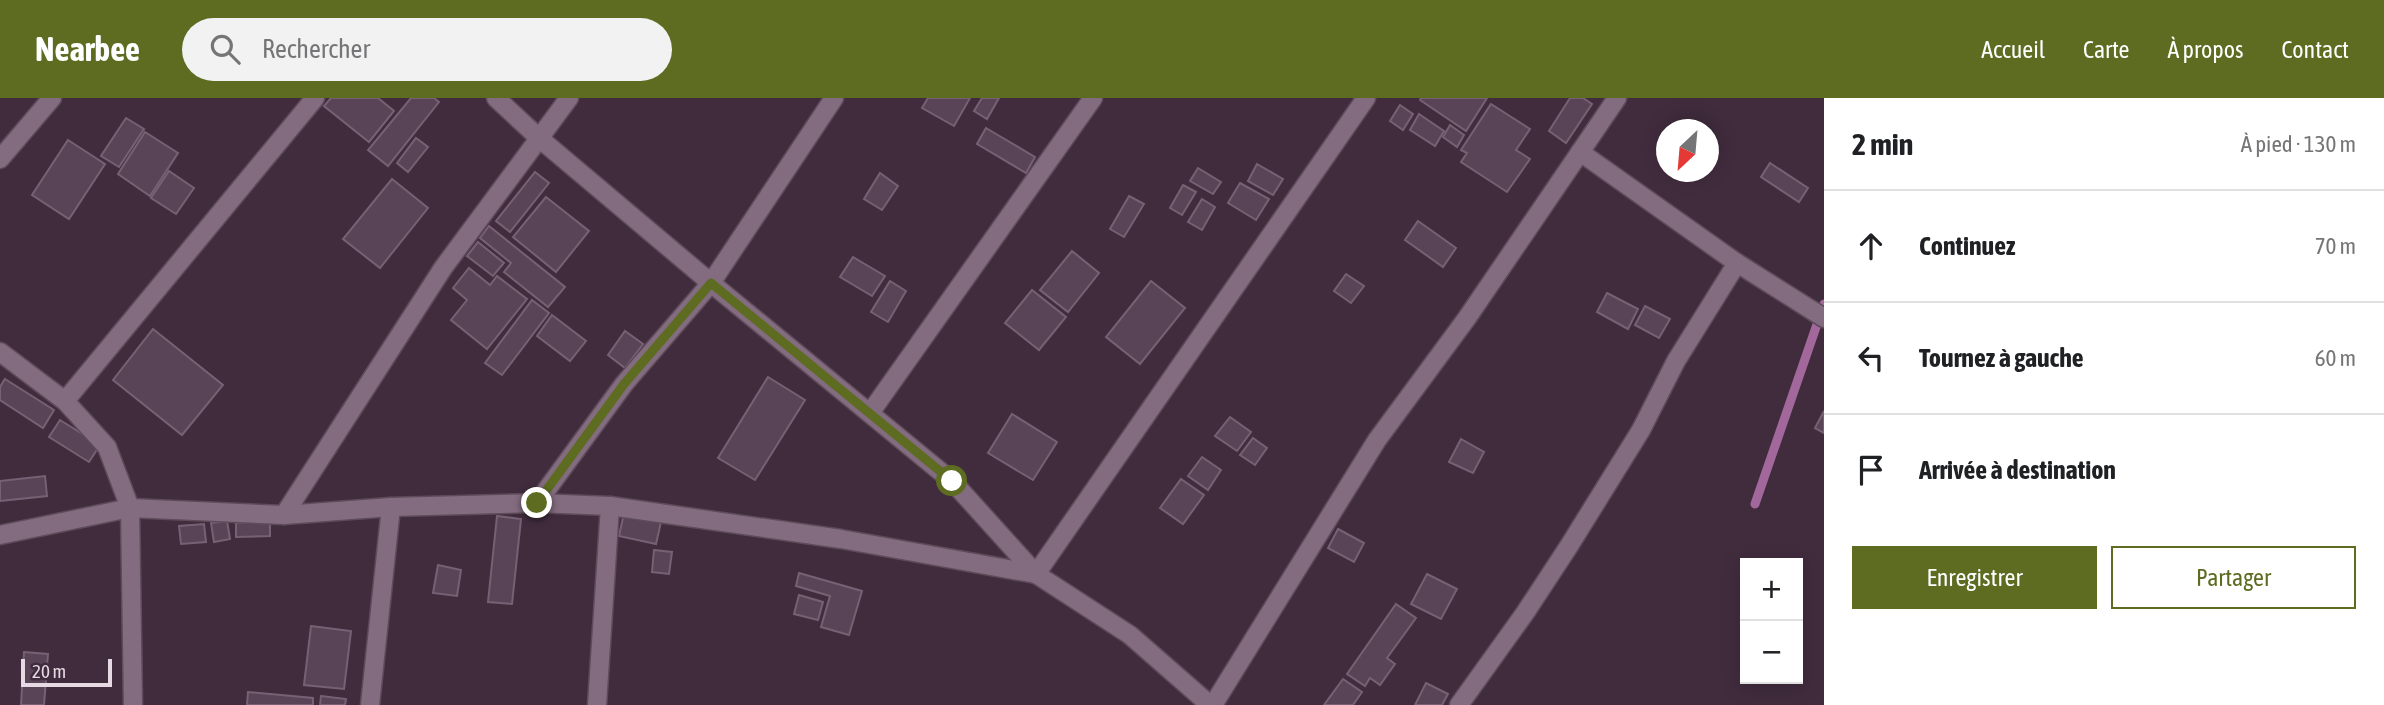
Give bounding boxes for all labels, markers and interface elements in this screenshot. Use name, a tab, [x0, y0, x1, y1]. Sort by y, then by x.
search box	[182, 18, 672, 81]
text: Nearbee	[35, 30, 140, 68]
icon: search	[206, 30, 244, 68]
text: Rechercher	[262, 34, 370, 64]
text: Accueil	[1981, 36, 2045, 63]
text: Carte	[2083, 36, 2129, 63]
text: À propos	[2167, 36, 2243, 63]
text: Contact	[2281, 36, 2349, 63]
north arrow	[1656, 119, 1719, 182]
text: 2 min	[1852, 127, 1913, 161]
text: À pied · 130 m	[2241, 131, 2356, 157]
icon: ahead	[1852, 227, 1890, 265]
text: Continuez	[1919, 231, 2015, 261]
text: 70 m	[2315, 233, 2356, 259]
icon: left	[1852, 339, 1890, 377]
text: Tournez à gauche	[1919, 343, 2084, 373]
text: 60 m	[2315, 345, 2356, 371]
icon: arrive	[1852, 451, 1890, 489]
text: Arrivée à destination	[1919, 455, 2116, 485]
route start	[936, 465, 967, 496]
route end	[521, 487, 552, 518]
button: Enregistrer	[1852, 546, 2097, 609]
button: Partager	[2111, 546, 2356, 609]
map controls	[1740, 558, 1803, 684]
button: +	[1740, 558, 1803, 621]
button: −	[1740, 621, 1803, 684]
scale bar	[21, 656, 112, 688]
text: 20 m	[32, 660, 66, 682]

